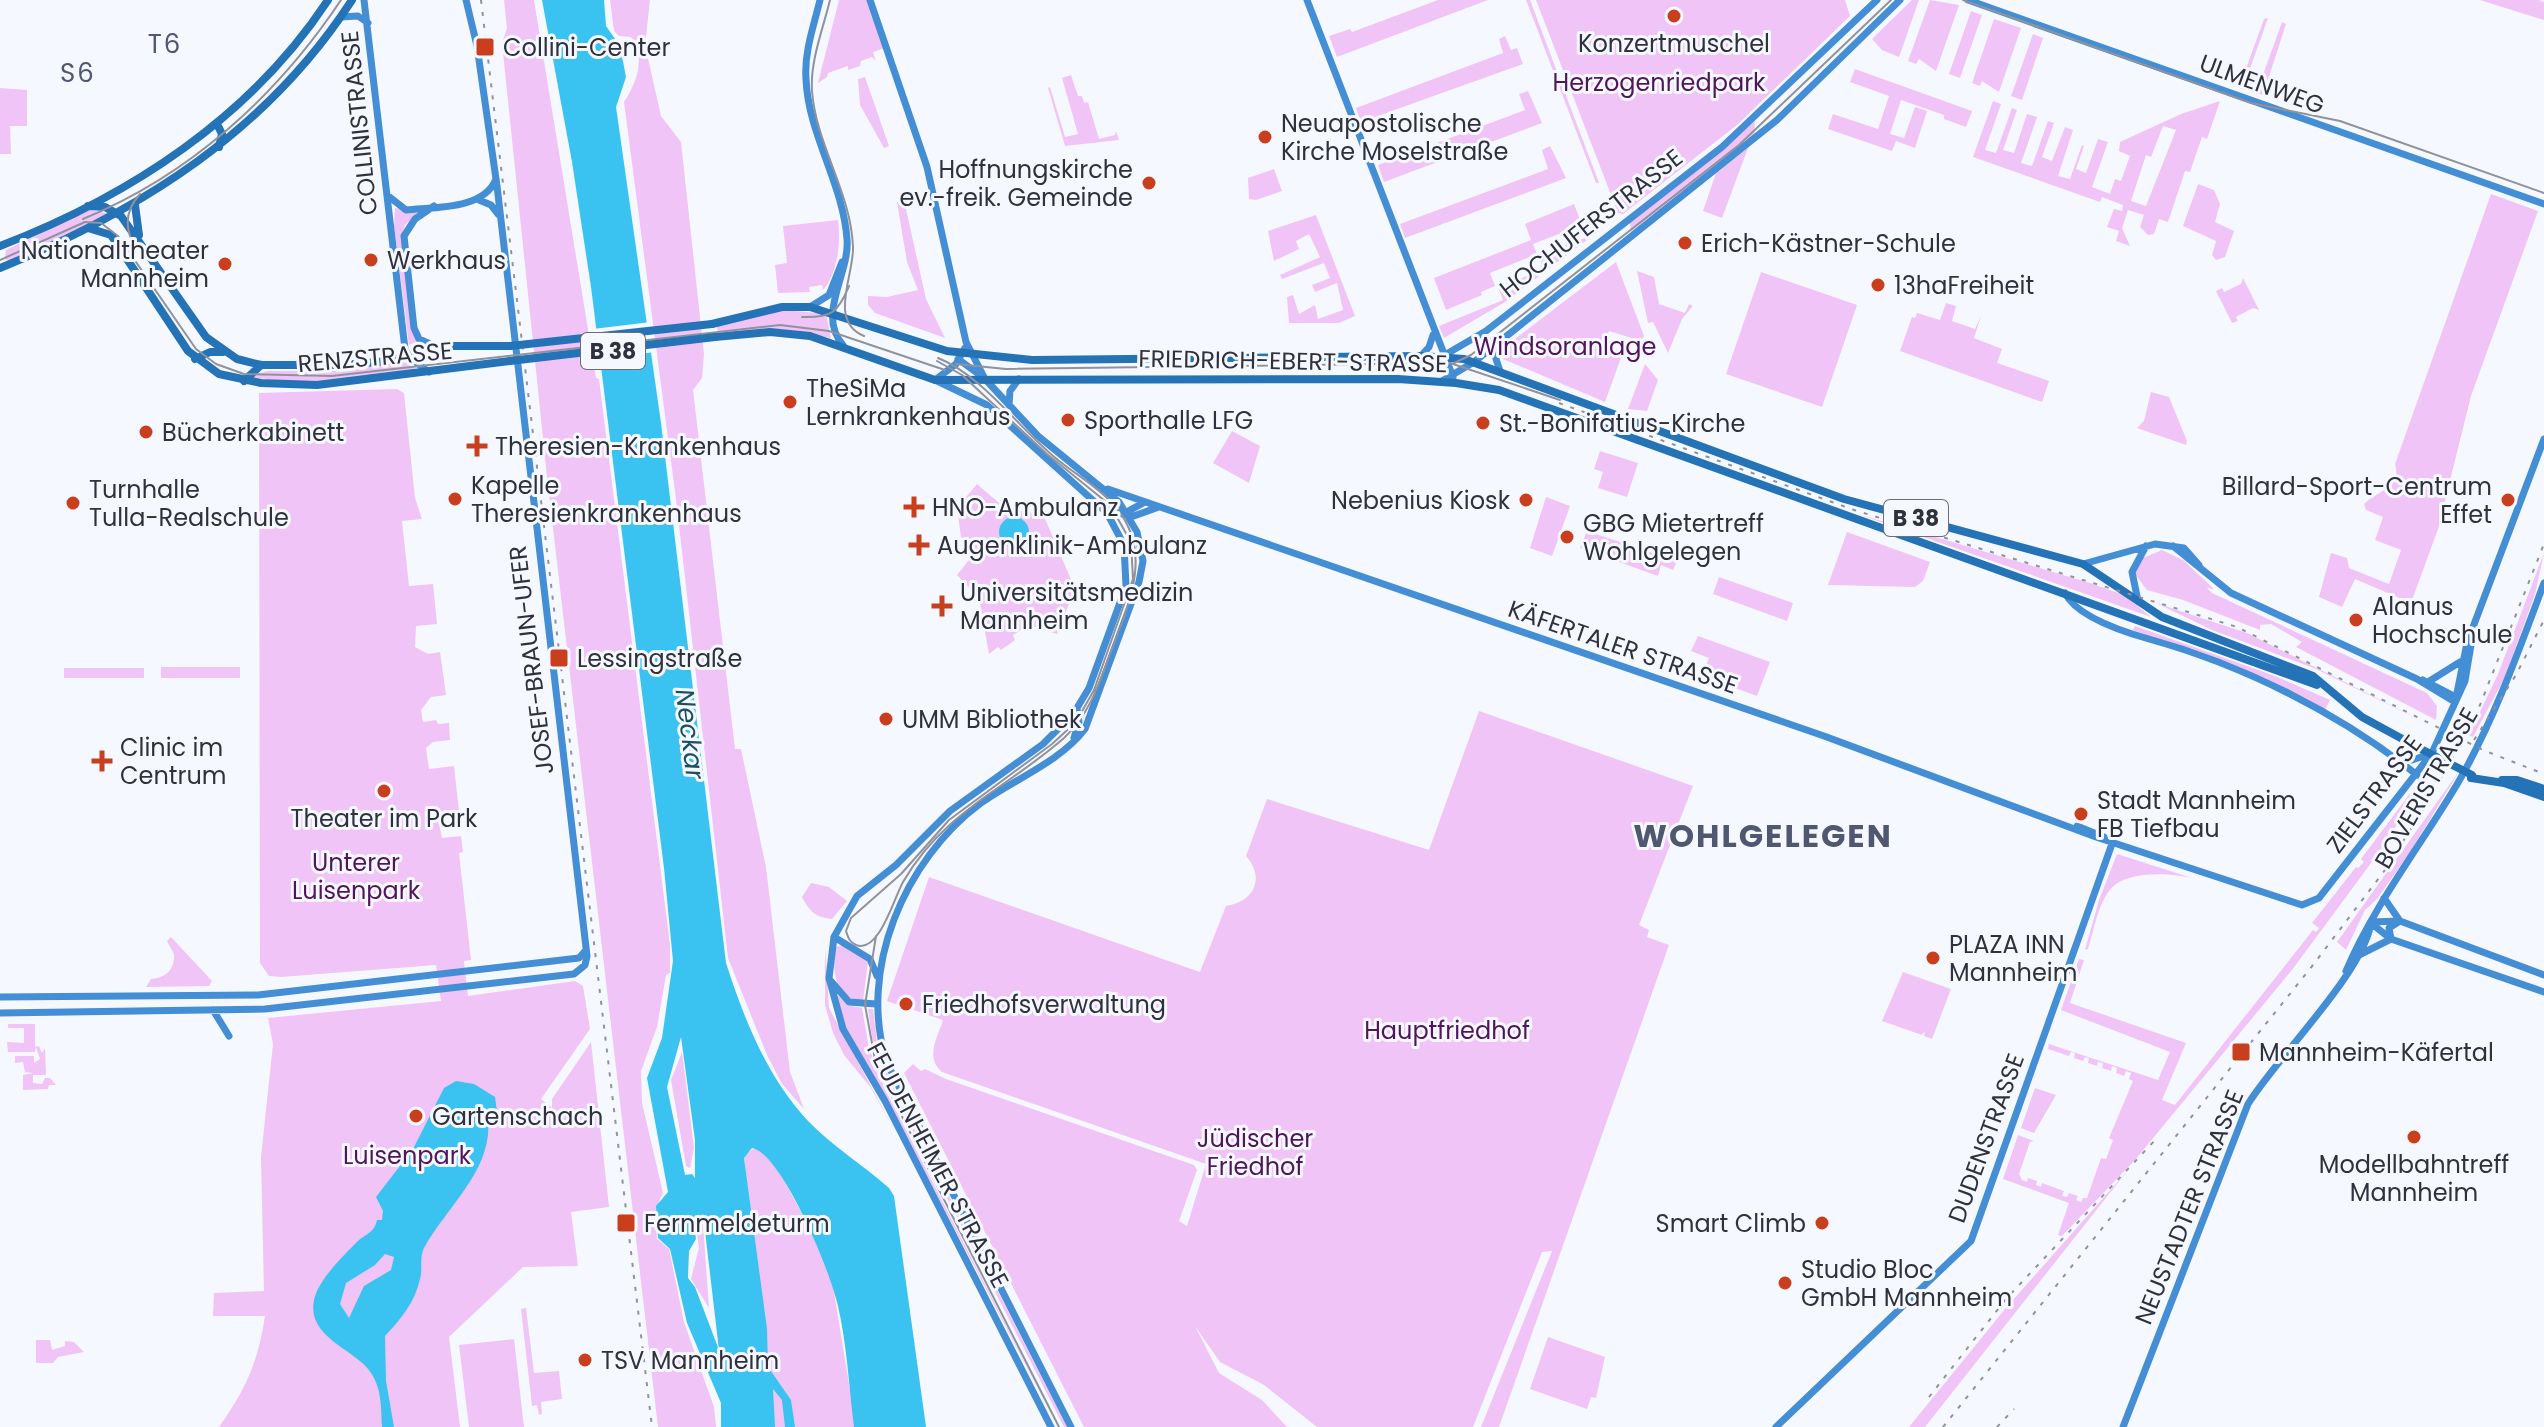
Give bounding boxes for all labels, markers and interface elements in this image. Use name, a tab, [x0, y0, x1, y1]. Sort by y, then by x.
marker: Konzertmuschel	[1665, 7, 1683, 25]
district label: T6	[148, 26, 182, 62]
place label: Konzertmuschel	[1578, 27, 1770, 60]
street label: COLLINISTRASSE	[333, 29, 385, 217]
place label: Collini-Center	[503, 31, 670, 64]
marker: Collini-Center	[474, 36, 496, 58]
street label: ULMENWEG	[2195, 46, 2329, 122]
district label: S6	[60, 55, 96, 91]
park label: Herzogenriedpark	[1553, 66, 1766, 99]
place label: Neuapostolische Kirche Moselstraße	[1281, 107, 1508, 168]
marker: Neuapostolische Kirche Moselstraße	[1256, 128, 1274, 146]
street label: HOCHUFERSTRASSE	[1493, 141, 1689, 305]
place label: Hoffnungskirche ev.-freik. Gemeinde	[899, 153, 1133, 214]
marker: Hoffnungskirche ev.-freik. Gemeinde	[1140, 174, 1158, 192]
place label: Erich-Kästner-Schule	[1701, 227, 1956, 260]
place label: Nationaltheater Mannheim	[21, 234, 209, 295]
marker: Erich-Kästner-Schule	[1676, 234, 1694, 252]
place label: Werkhaus	[387, 244, 506, 277]
marker: Werkhaus	[362, 251, 380, 269]
marker: Nationaltheater Mannheim	[216, 255, 234, 273]
place label: 13haFreiheit	[1894, 269, 2034, 302]
marker: 13haFreiheit	[1869, 276, 1887, 294]
park label: Windsoranlage	[1474, 330, 1656, 363]
road number: B 38	[581, 333, 645, 369]
street label: RENZSTRASSE	[296, 334, 454, 380]
street label: FRIEDRICH-EBERT-STRASSE	[1138, 342, 1448, 380]
place label: TheSiMa Lernkrankenhaus	[806, 372, 1011, 433]
marker: TheSiMa Lernkrankenhaus	[781, 393, 799, 411]
place label: Sporthalle LFG	[1084, 404, 1253, 437]
place label: St.-Bonifatius-Kirche	[1499, 407, 1745, 440]
marker: Sporthalle LFG	[1059, 411, 1077, 429]
marker: St.-Bonifatius-Kirche	[1474, 414, 1492, 432]
place label: Bücherkabinett	[162, 416, 344, 449]
marker: Bücherkabinett	[137, 423, 155, 441]
place label: Theresien-Krankenhaus	[495, 430, 781, 463]
marker: Theresien-Krankenhaus	[466, 435, 488, 457]
place label: Kapelle Theresienkrankenhaus	[471, 469, 742, 530]
place label: Billard-Sport-Centrum Effet	[2222, 470, 2492, 531]
place label: Turnhalle Tulla-Realschule	[89, 473, 289, 534]
place label: Nebenius Kiosk	[1331, 484, 1511, 517]
marker: Kapelle Theresienkrankenhaus	[446, 490, 464, 508]
place label: HNO-Ambulanz	[932, 491, 1118, 524]
marker: Nebenius Kiosk	[1517, 491, 1535, 509]
marker: Billard-Sport-Centrum Effet	[2499, 491, 2517, 509]
marker: Turnhalle Tulla-Realschule	[64, 494, 82, 512]
marker: HNO-Ambulanz	[903, 496, 925, 518]
road number: B 38	[1884, 500, 1948, 536]
place label: GBG Mietertreff Wohlgelegen	[1583, 507, 1764, 568]
marker: GBG Mietertreff Wohlgelegen	[1558, 528, 1576, 546]
place label: Augenklinik-Ambulanz	[937, 529, 1207, 562]
marker: Augenklinik-Ambulanz	[908, 534, 930, 556]
street label: JOSEF-BRAUN-UFER	[501, 544, 561, 776]
place label: Universitätsmedizin Mannheim	[960, 576, 1193, 637]
place label: Alanus Hochschule	[2372, 590, 2513, 651]
street label: KÄFERTALER STRASSE	[1504, 592, 1742, 702]
marker: Universitätsmedizin Mannheim	[931, 595, 953, 617]
marker: Alanus Hochschule	[2347, 611, 2365, 629]
place label: Lessingstraße	[577, 642, 742, 675]
marker: Lessingstraße	[548, 647, 570, 669]
water label: Neckar	[667, 687, 714, 783]
street label: BOVERISTRASSE	[2366, 701, 2486, 875]
place label: UMM Bibliothek	[902, 703, 1082, 736]
marker: UMM Bibliothek	[877, 710, 895, 728]
street label: ZIELSTRASSE	[2319, 728, 2429, 860]
place label: Clinic im Centrum	[120, 731, 227, 792]
marker: Clinic im Centrum	[91, 750, 113, 772]
marker: Theater im Park	[375, 782, 393, 800]
place label: Stadt Mannheim FB Tiefbau	[2097, 784, 2296, 845]
place label: Theater im Park	[291, 802, 478, 835]
marker: Stadt Mannheim FB Tiefbau	[2072, 805, 2090, 823]
district label: WOHLGELEGEN	[1633, 813, 1893, 858]
park label: Unterer Luisenpark	[292, 846, 421, 907]
place label: PLAZA INN Mannheim	[1949, 928, 2077, 989]
marker: PLAZA INN Mannheim	[1924, 949, 1942, 967]
place label: Friedhofsverwaltung	[922, 988, 1166, 1021]
marker: Friedhofsverwaltung	[897, 995, 915, 1013]
park label: Hauptfriedhof	[1364, 1014, 1530, 1047]
street label: FEUDENHEIMER STRASSE	[859, 1036, 1017, 1294]
place label: Mannheim-Käfertal	[2259, 1036, 2494, 1069]
marker: Mannheim-Käfertal	[2230, 1041, 2252, 1063]
street label: DUDENSTRASSE	[1940, 1049, 2032, 1227]
street label: NEUSTADTER STRASSE	[2127, 1085, 2251, 1329]
place label: Gartenschach	[432, 1100, 603, 1133]
marker: Gartenschach	[407, 1107, 425, 1125]
park label: Jüdischer Friedhof	[1197, 1122, 1313, 1183]
marker: Modellbahntreff Mannheim	[2405, 1128, 2423, 1146]
park label: Luisenpark	[343, 1139, 472, 1172]
place label: Modellbahntreff Mannheim	[2319, 1148, 2509, 1209]
place label: Fernmeldeturm	[644, 1207, 830, 1240]
place label: Smart Climb	[1656, 1207, 1806, 1240]
marker: Fernmeldeturm	[615, 1212, 637, 1234]
marker: Smart Climb	[1813, 1214, 1831, 1232]
place label: Studio Bloc GmbH Mannheim	[1801, 1253, 2012, 1314]
marker: Studio Bloc GmbH Mannheim	[1776, 1274, 1794, 1292]
place label: TSV Mannheim	[601, 1344, 779, 1377]
marker: TSV Mannheim	[576, 1351, 594, 1369]

